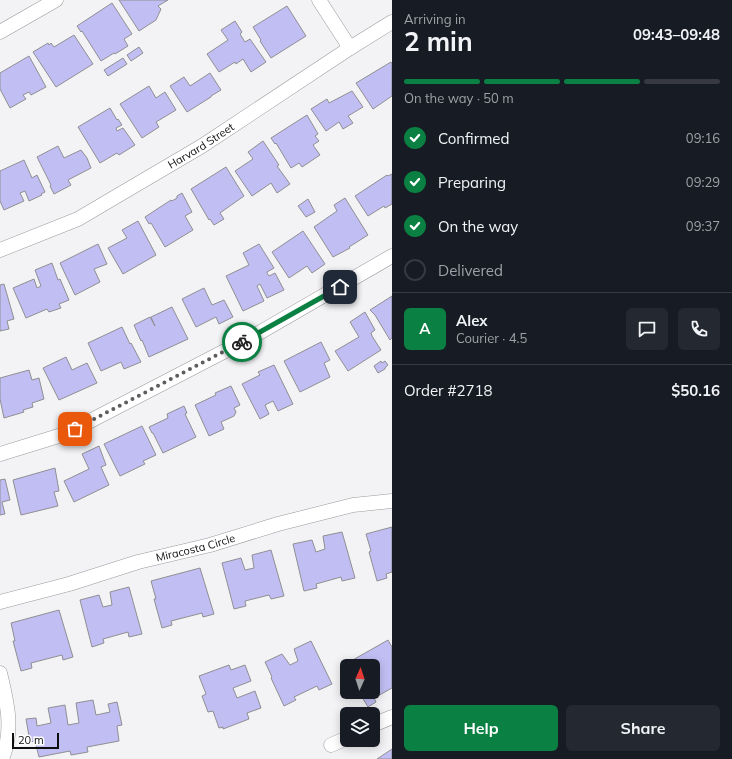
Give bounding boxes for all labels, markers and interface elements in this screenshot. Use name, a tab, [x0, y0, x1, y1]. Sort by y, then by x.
text: Arriving in	[404, 11, 466, 27]
text: 2 min	[404, 25, 473, 58]
text: 09:43–09:48	[633, 25, 720, 44]
text: On the way · 50 m	[404, 90, 514, 106]
street label: Harvard Street	[165, 120, 237, 172]
icon: check	[404, 127, 426, 149]
text: Confirmed	[438, 129, 509, 148]
text: 09:16	[686, 130, 720, 146]
icon: check	[404, 171, 426, 193]
text: Preparing	[438, 173, 506, 192]
text: 09:29	[686, 174, 720, 190]
icon: check	[404, 215, 426, 237]
text: On the way	[438, 217, 518, 236]
text: 09:37	[686, 218, 720, 234]
text: Delivered	[438, 261, 503, 280]
pin	[323, 270, 357, 304]
icon: home	[329, 276, 351, 298]
button: chat	[626, 308, 668, 350]
button: phone	[678, 308, 720, 350]
text: Alex	[456, 311, 488, 330]
text: A	[419, 319, 431, 338]
courier	[222, 322, 262, 362]
text: Courier · 4.5	[456, 330, 527, 346]
icon: bike	[231, 331, 253, 353]
text: Order #2718	[404, 381, 492, 400]
text: $50.16	[671, 381, 720, 400]
pin	[58, 412, 92, 446]
icon: bag	[64, 418, 86, 440]
street label: Miracosta Circle	[155, 531, 237, 565]
north arrow	[340, 659, 380, 699]
map controls	[340, 659, 380, 747]
button: Help	[404, 705, 558, 751]
button: Share	[566, 705, 720, 751]
button: layers	[340, 707, 380, 747]
scale bar	[12, 731, 59, 750]
text: 20 m	[18, 733, 44, 747]

